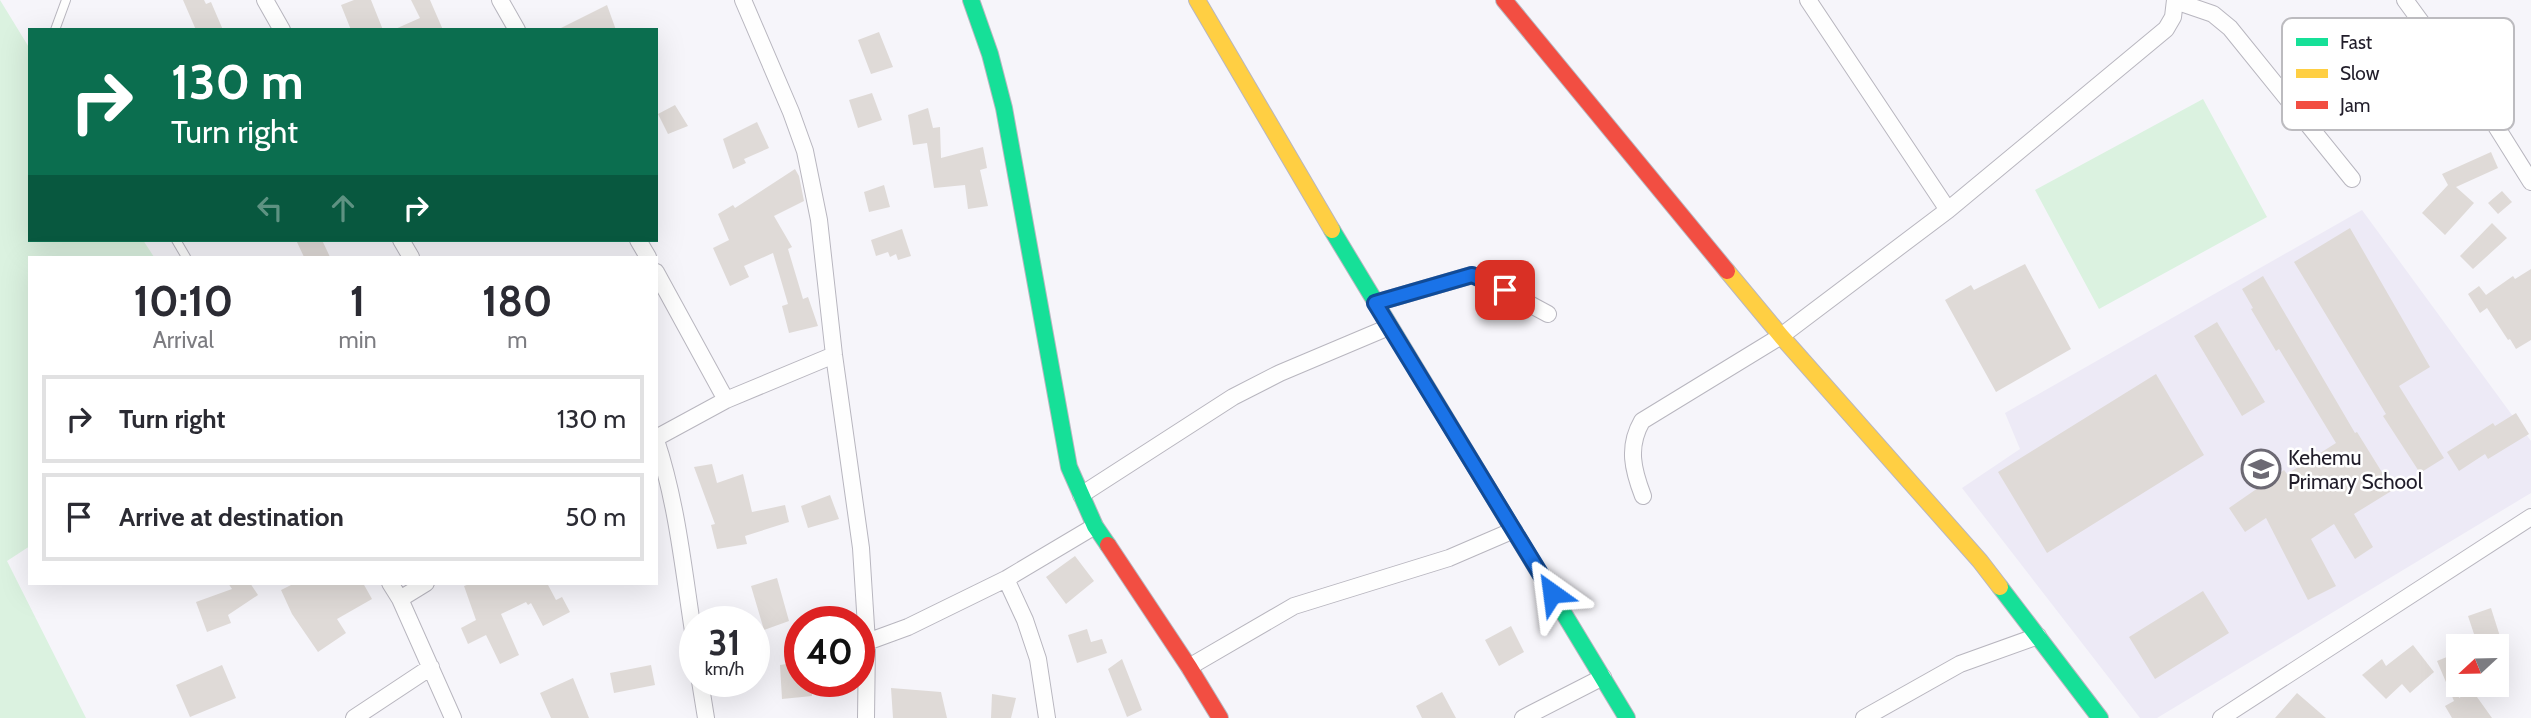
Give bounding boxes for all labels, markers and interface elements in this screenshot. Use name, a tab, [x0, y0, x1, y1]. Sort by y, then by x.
legend	[2282, 18, 2514, 130]
text: Fast	[2340, 31, 2373, 54]
text: 130 m	[171, 52, 304, 111]
icon: right	[56, 56, 147, 147]
text: Slow	[2340, 62, 2380, 85]
text: Jam	[2339, 94, 2370, 117]
text: Turn right	[171, 112, 298, 151]
icon: left	[251, 189, 289, 227]
icon: ahead	[324, 189, 362, 227]
icon: right	[397, 189, 435, 227]
pin	[1475, 260, 1535, 320]
icon: arrive	[1486, 271, 1524, 309]
text: 10:10	[133, 275, 233, 327]
text: 1	[350, 275, 365, 327]
text: 180	[482, 275, 553, 327]
text: Arrival	[153, 326, 214, 354]
text: min	[339, 326, 377, 354]
text: m	[507, 326, 527, 354]
icon: right	[60, 400, 98, 438]
text: Turn right	[119, 403, 225, 435]
text: 130 m	[557, 403, 626, 435]
place label: Kehemu Primary School	[2288, 445, 2423, 494]
school or university icon: Kehemu Primary School	[2240, 448, 2282, 490]
icon: arrive	[60, 498, 98, 536]
text: Arrive at destination	[119, 501, 344, 533]
text: 50 m	[565, 501, 626, 533]
position arrow	[1515, 556, 1589, 630]
speed limit sign: 40	[784, 606, 875, 697]
text: 31	[709, 621, 740, 664]
north arrow	[2446, 634, 2510, 696]
map controls	[2446, 634, 2509, 697]
text: km/h	[705, 658, 744, 680]

